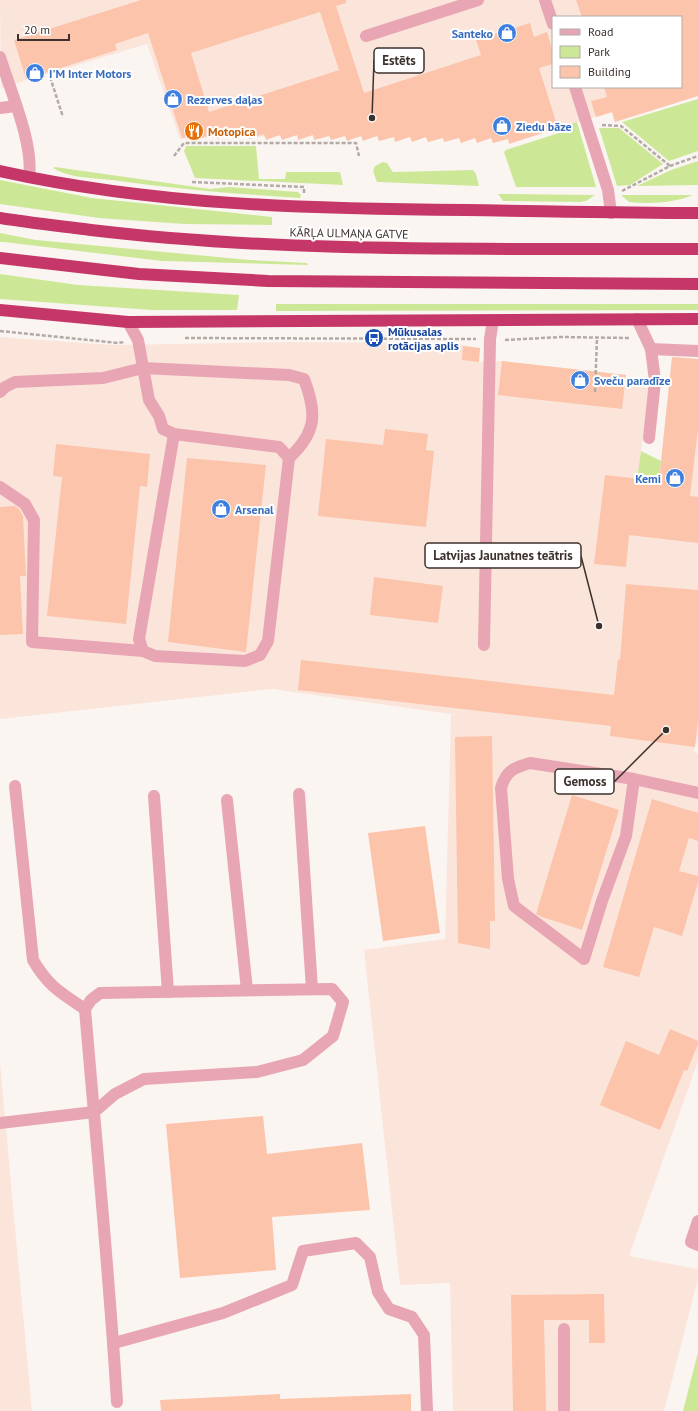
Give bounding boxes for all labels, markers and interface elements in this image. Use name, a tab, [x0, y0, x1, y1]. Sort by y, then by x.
scale bar	[18, 16, 69, 42]
legend	[552, 16, 682, 88]
text: 20 m	[24, 22, 50, 37]
shop icon: Santeko	[496, 22, 518, 44]
text: Road	[588, 24, 613, 39]
place label: Santeko	[452, 26, 494, 41]
text: Park	[588, 44, 610, 59]
callout: Estēts	[374, 48, 424, 73]
text: Estēts	[382, 52, 416, 69]
shop icon: I'M Inter Motors	[24, 62, 46, 84]
text: Building	[588, 64, 631, 79]
place label: I'M Inter Motors	[49, 66, 131, 81]
shop icon: Rezerves daļas	[162, 88, 184, 110]
place label: Rezerves daļas	[187, 92, 262, 107]
shop icon: Ziedu bāze	[491, 115, 513, 137]
place label: Ziedu bāze	[516, 119, 572, 134]
restaurant icon: Motopica	[183, 120, 205, 142]
place label: Motopica	[208, 124, 256, 139]
street label: KĀRĻA ULMAŅA GATVE	[289, 224, 409, 243]
place label: Mūkusalas rotācijas aplis	[388, 324, 459, 353]
bus stop icon: Mūkusalas rotācijas aplis	[363, 327, 385, 349]
shop icon: Sveču paradīze	[569, 369, 591, 391]
place label: Sveču paradīze	[594, 373, 671, 388]
shop icon: Kemi	[664, 467, 686, 489]
place label: Kemi	[635, 471, 661, 486]
shop icon: Arsenal	[210, 498, 232, 520]
place label: Arsenal	[235, 502, 274, 517]
callout: Latvijas Jaunatnes teātris	[425, 543, 581, 568]
text: Latvijas Jaunatnes teātris	[433, 547, 573, 564]
callout: Gemoss	[555, 769, 614, 794]
text: Gemoss	[564, 773, 607, 790]

